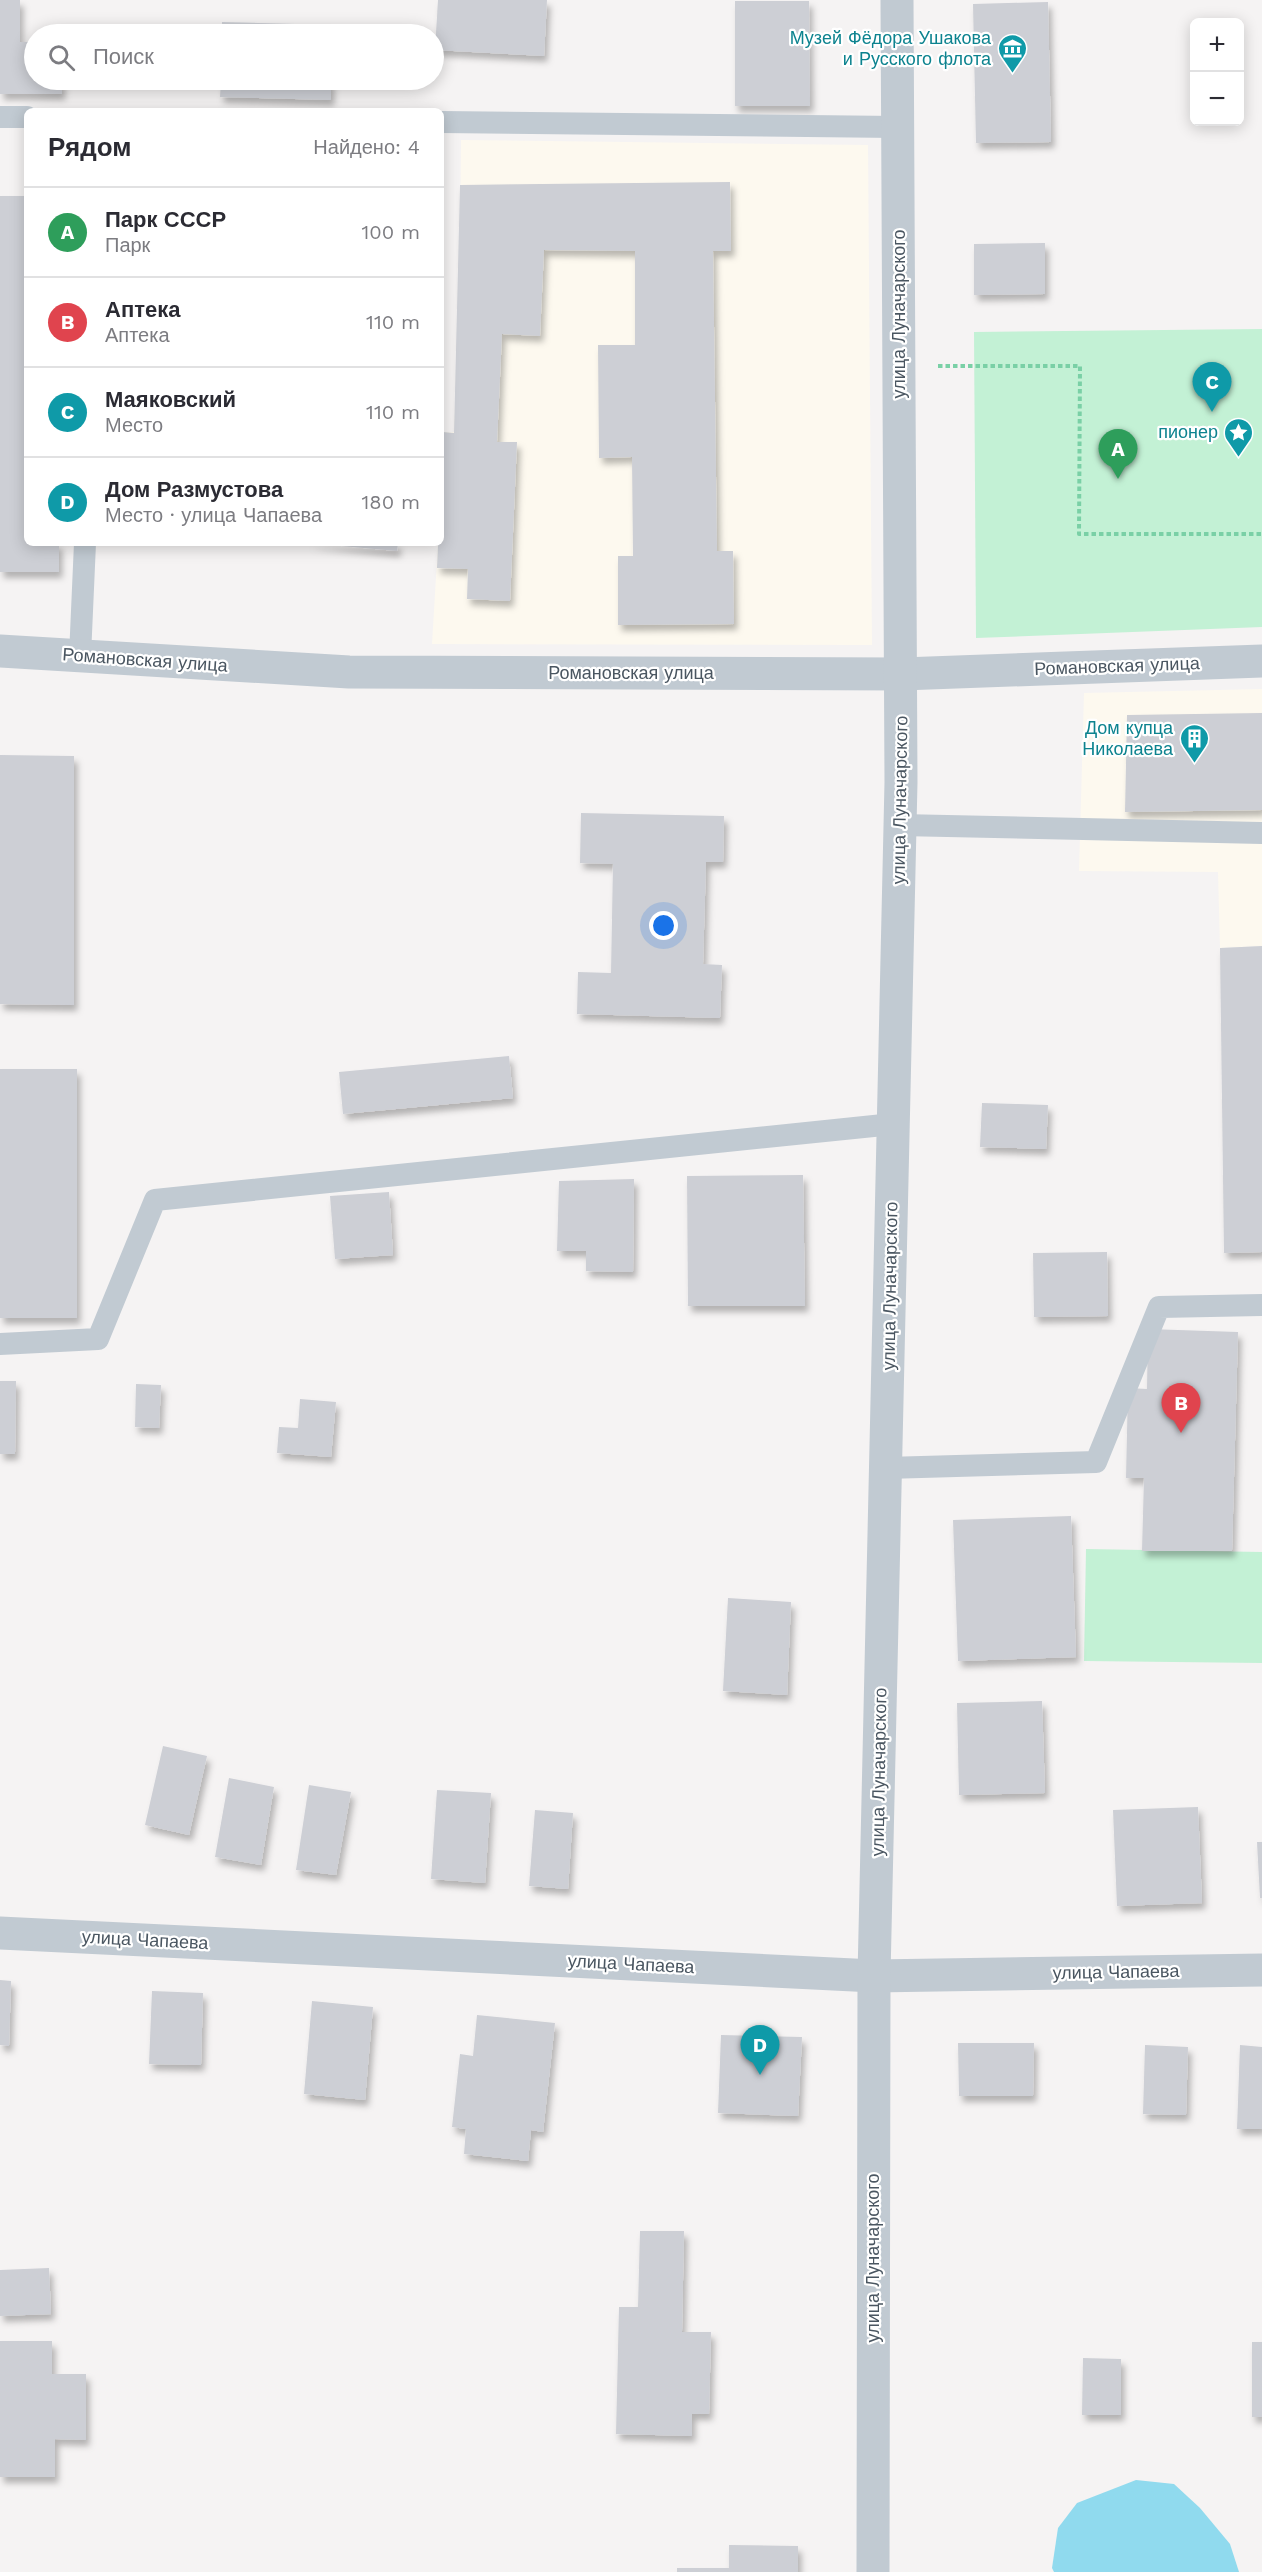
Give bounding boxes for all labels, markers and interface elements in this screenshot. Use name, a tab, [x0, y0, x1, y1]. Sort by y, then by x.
map controls	[1190, 18, 1244, 126]
button: +	[1190, 18, 1244, 72]
search box	[24, 24, 444, 90]
place label: Музей Фёдора Ушакова и Русского флота	[790, 27, 992, 69]
museum icon: Музей Фёдора Ушакова и Русского флота	[996, 32, 1028, 74]
icon: search	[45, 41, 78, 74]
text: Поиск	[93, 44, 154, 69]
button: −	[1190, 72, 1244, 126]
text: Рядом	[48, 132, 131, 162]
text: Найдено: 4	[313, 135, 420, 159]
text: Парк СССР	[105, 207, 226, 232]
text: A	[61, 220, 74, 244]
text: 100 m	[361, 220, 420, 244]
street label: улица Луначарского	[888, 230, 909, 398]
text: Парк	[105, 233, 150, 257]
text: Аптека	[105, 297, 180, 322]
text: B	[61, 310, 74, 334]
text: 110 m	[366, 310, 420, 334]
text: Аптека	[105, 323, 170, 347]
pin: C	[1192, 362, 1232, 412]
text: Маяковский	[105, 387, 236, 412]
text: C	[61, 400, 74, 424]
text: 110 m	[366, 400, 420, 424]
text: Место	[105, 413, 163, 437]
place icon: пионер	[1223, 416, 1255, 458]
place label: пионер	[1158, 421, 1218, 442]
pin: A	[1098, 430, 1138, 479]
text: Дом Размустова	[105, 477, 283, 502]
text: D	[60, 490, 75, 514]
text: 180 m	[362, 490, 420, 514]
text: Место · улица Чапаева	[105, 503, 322, 527]
street label: Романовская улица	[62, 643, 229, 676]
street label: Романовская улица	[1034, 652, 1201, 679]
street label: Романовская улица	[548, 662, 715, 683]
street label: улица Луначарского	[888, 715, 911, 885]
place label: Дом купца Николаева	[1082, 717, 1174, 759]
building icon: Дом купца Николаева	[1178, 722, 1210, 764]
your location	[649, 911, 678, 940]
street label: улица Луначарского	[878, 1201, 901, 1371]
pin: B	[1162, 1384, 1200, 1433]
street label: улица Луначарского	[867, 1687, 890, 1857]
street label: улица Чапаева	[81, 1926, 210, 1953]
street label: улица Чапаева	[567, 1950, 696, 1977]
street label: улица Чапаева	[1052, 1960, 1181, 1983]
pin: D	[740, 2026, 780, 2075]
street label: улица Луначарского	[862, 2174, 883, 2342]

